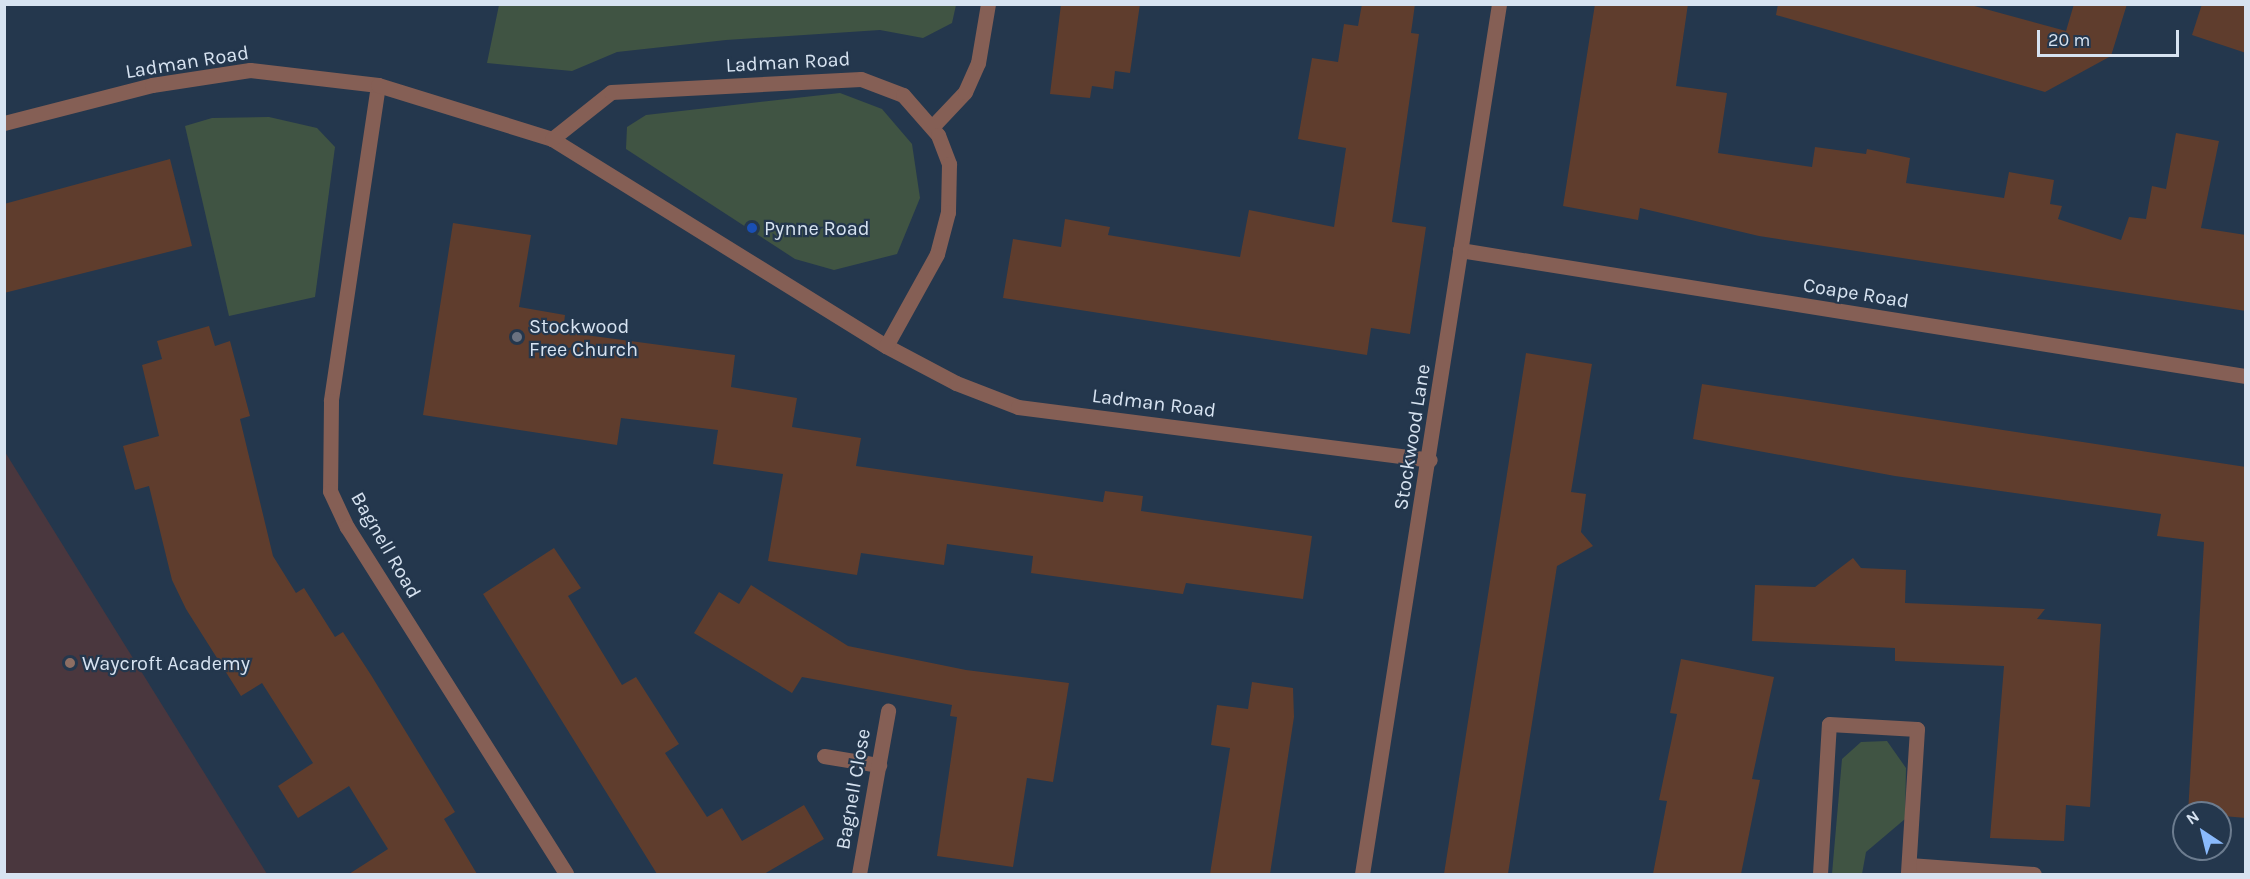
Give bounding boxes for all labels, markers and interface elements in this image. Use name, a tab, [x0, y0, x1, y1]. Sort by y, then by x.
scale bar	[2040, 18, 2182, 56]
text: 20 m	[2048, 29, 2090, 51]
street label: Ladman Road	[123, 40, 251, 84]
street label: Ladman Road	[725, 47, 851, 77]
place label: Pynne Road	[764, 216, 870, 240]
marker: Pynne Road	[745, 221, 759, 235]
street label: Coape Road	[1801, 273, 1911, 313]
place label: Stockwood Free Church	[529, 314, 638, 361]
marker: Stockwood Free Church	[510, 330, 524, 344]
street label: Stockwood Lane	[1389, 362, 1435, 512]
street label: Ladman Road	[1091, 383, 1217, 423]
street label: Bagnell Road	[346, 487, 426, 603]
place label: Waycroft Academy	[82, 651, 250, 675]
marker: Waycroft Academy	[63, 656, 77, 670]
street label: Bagnell Close	[831, 727, 875, 851]
north arrow	[2172, 801, 2232, 861]
text: N	[2182, 806, 2203, 829]

